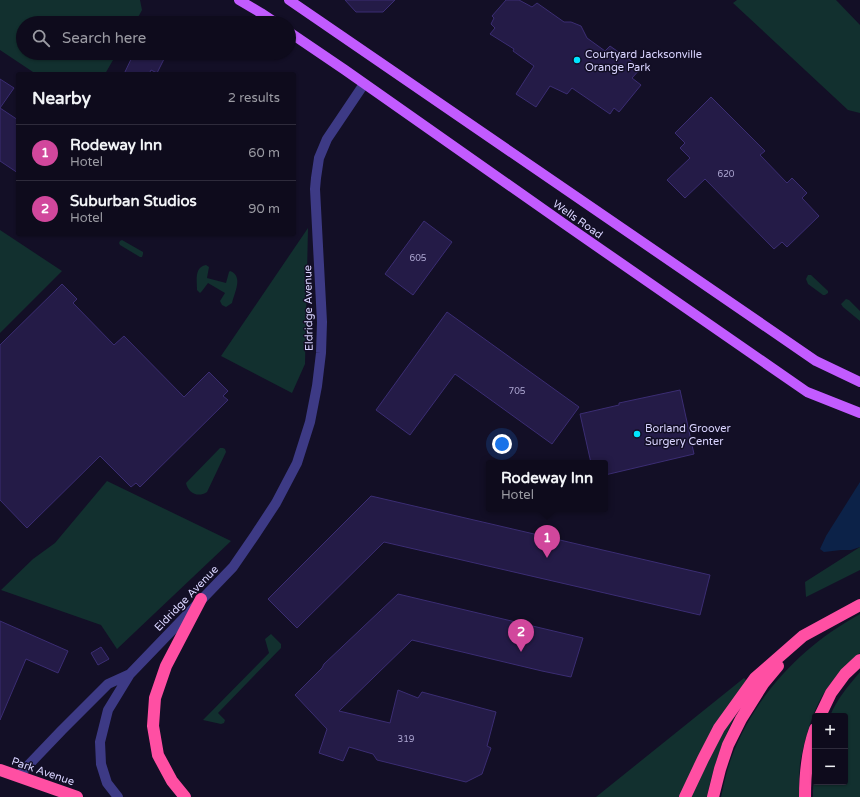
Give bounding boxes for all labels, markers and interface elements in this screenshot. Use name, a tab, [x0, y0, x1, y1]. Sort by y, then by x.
search box	[16, 16, 296, 60]
icon: search	[30, 27, 52, 49]
text: Search here	[62, 29, 146, 47]
place label: Courtyard Jacksonville Orange Park	[585, 48, 702, 74]
marker: Courtyard Jacksonville Orange Park	[572, 55, 582, 65]
text: Nearby	[32, 88, 91, 109]
text: 2 results	[228, 90, 280, 106]
text: Rodeway Inn	[70, 136, 162, 154]
text: 1	[41, 145, 49, 161]
text: 60 m	[248, 145, 280, 161]
text: Hotel	[70, 154, 103, 170]
house number: 620	[718, 169, 735, 180]
text: Suburban Studios	[70, 192, 197, 210]
street label: Wells Road	[550, 197, 605, 241]
text: 2	[41, 201, 49, 217]
text: 90 m	[248, 201, 280, 217]
text: Hotel	[70, 210, 103, 226]
house number: 605	[410, 253, 427, 264]
street label: Eldridge Avenue	[301, 265, 316, 351]
house number: 705	[509, 386, 526, 397]
place label: Borland Groover Surgery Center	[645, 422, 732, 448]
marker: Borland Groover Surgery Center	[632, 429, 642, 439]
your location	[492, 434, 512, 454]
popup	[486, 460, 608, 512]
text: Rodeway Inn	[501, 469, 593, 487]
text: Hotel	[501, 487, 534, 503]
pin: 1	[534, 525, 560, 558]
street label: Eldridge Avenue	[152, 563, 221, 634]
pin: 2	[508, 619, 534, 652]
map controls	[812, 713, 848, 785]
button: +	[812, 713, 848, 749]
house number: 319	[398, 734, 415, 745]
button: −	[812, 749, 848, 785]
street label: Park Avenue	[10, 755, 76, 788]

